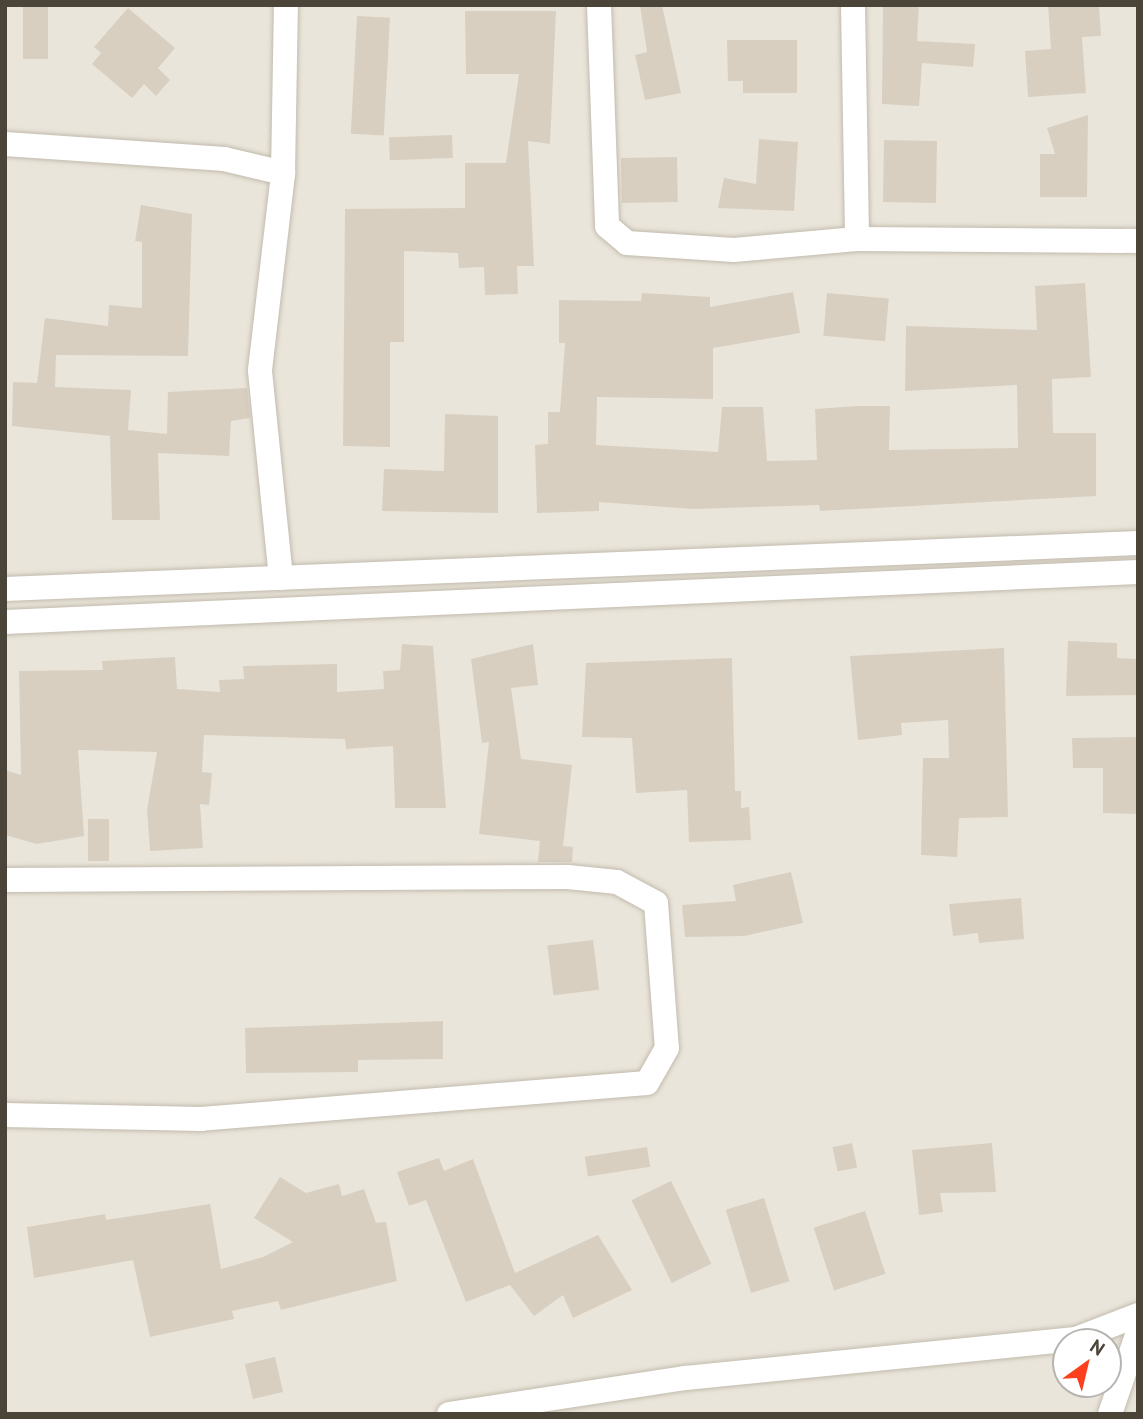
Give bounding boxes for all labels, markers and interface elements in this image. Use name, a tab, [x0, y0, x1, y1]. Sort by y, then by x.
north arrow	[1052, 1328, 1122, 1398]
text: N	[1086, 1334, 1110, 1361]

